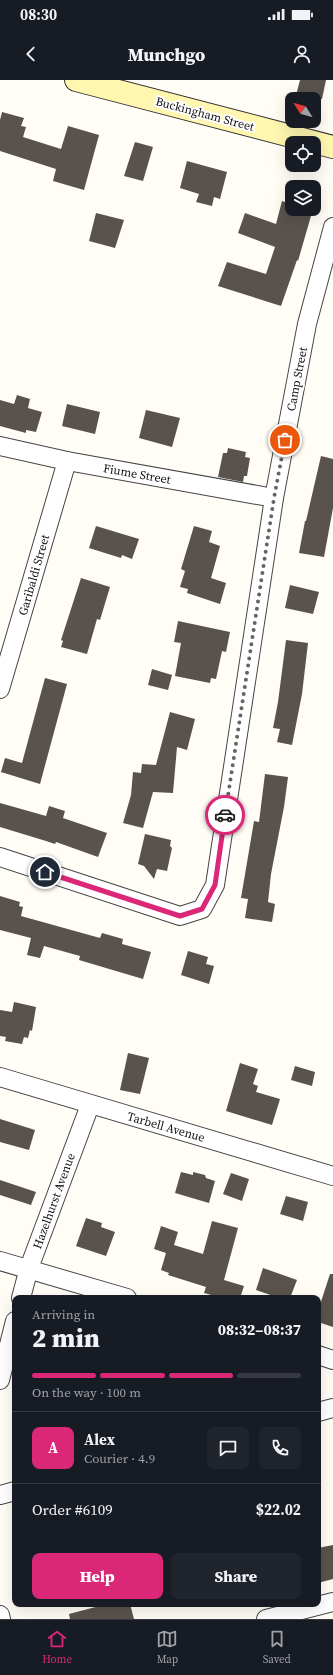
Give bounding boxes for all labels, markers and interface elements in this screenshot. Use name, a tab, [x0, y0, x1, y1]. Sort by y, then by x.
text: 08:30	[20, 4, 57, 25]
text: Munchgo	[128, 42, 205, 67]
icon: back	[20, 43, 42, 65]
icon: person	[291, 43, 313, 65]
north arrow	[285, 92, 321, 128]
map controls	[285, 92, 321, 216]
street label: Buckingham Street	[154, 93, 256, 135]
button: locate	[285, 136, 321, 172]
button: layers	[285, 180, 321, 216]
street label: Camp Street	[283, 345, 311, 412]
pin	[268, 423, 302, 457]
icon: bag	[274, 429, 296, 451]
street label: Fiume Street	[102, 460, 172, 488]
street label: Garibaldi Street	[15, 532, 53, 617]
courier	[205, 795, 245, 835]
icon: car	[214, 804, 236, 826]
pin	[28, 855, 62, 889]
icon: home	[34, 861, 56, 883]
street label: Tarbell Avenue	[125, 1108, 207, 1146]
street label: Hazelhurst Avenue	[29, 1151, 79, 1251]
text: Arriving in	[32, 1306, 95, 1323]
text: 08:32–08:37	[218, 1319, 301, 1340]
text: 2 min	[32, 1320, 100, 1356]
text: On the way · 100 m	[32, 1384, 141, 1401]
button: chat	[207, 1427, 249, 1469]
button: phone	[259, 1427, 301, 1469]
text: Alex	[84, 1429, 115, 1450]
text: A	[48, 1437, 58, 1458]
text: Courier · 4.9	[84, 1450, 155, 1467]
text: Order #6109	[32, 1499, 113, 1520]
text: $22.02	[256, 1499, 301, 1520]
button: Help	[32, 1553, 163, 1599]
button: Share	[171, 1553, 301, 1599]
tab: Home	[42, 1628, 72, 1667]
tab: Map	[156, 1628, 178, 1667]
tab: Saved	[263, 1628, 291, 1667]

